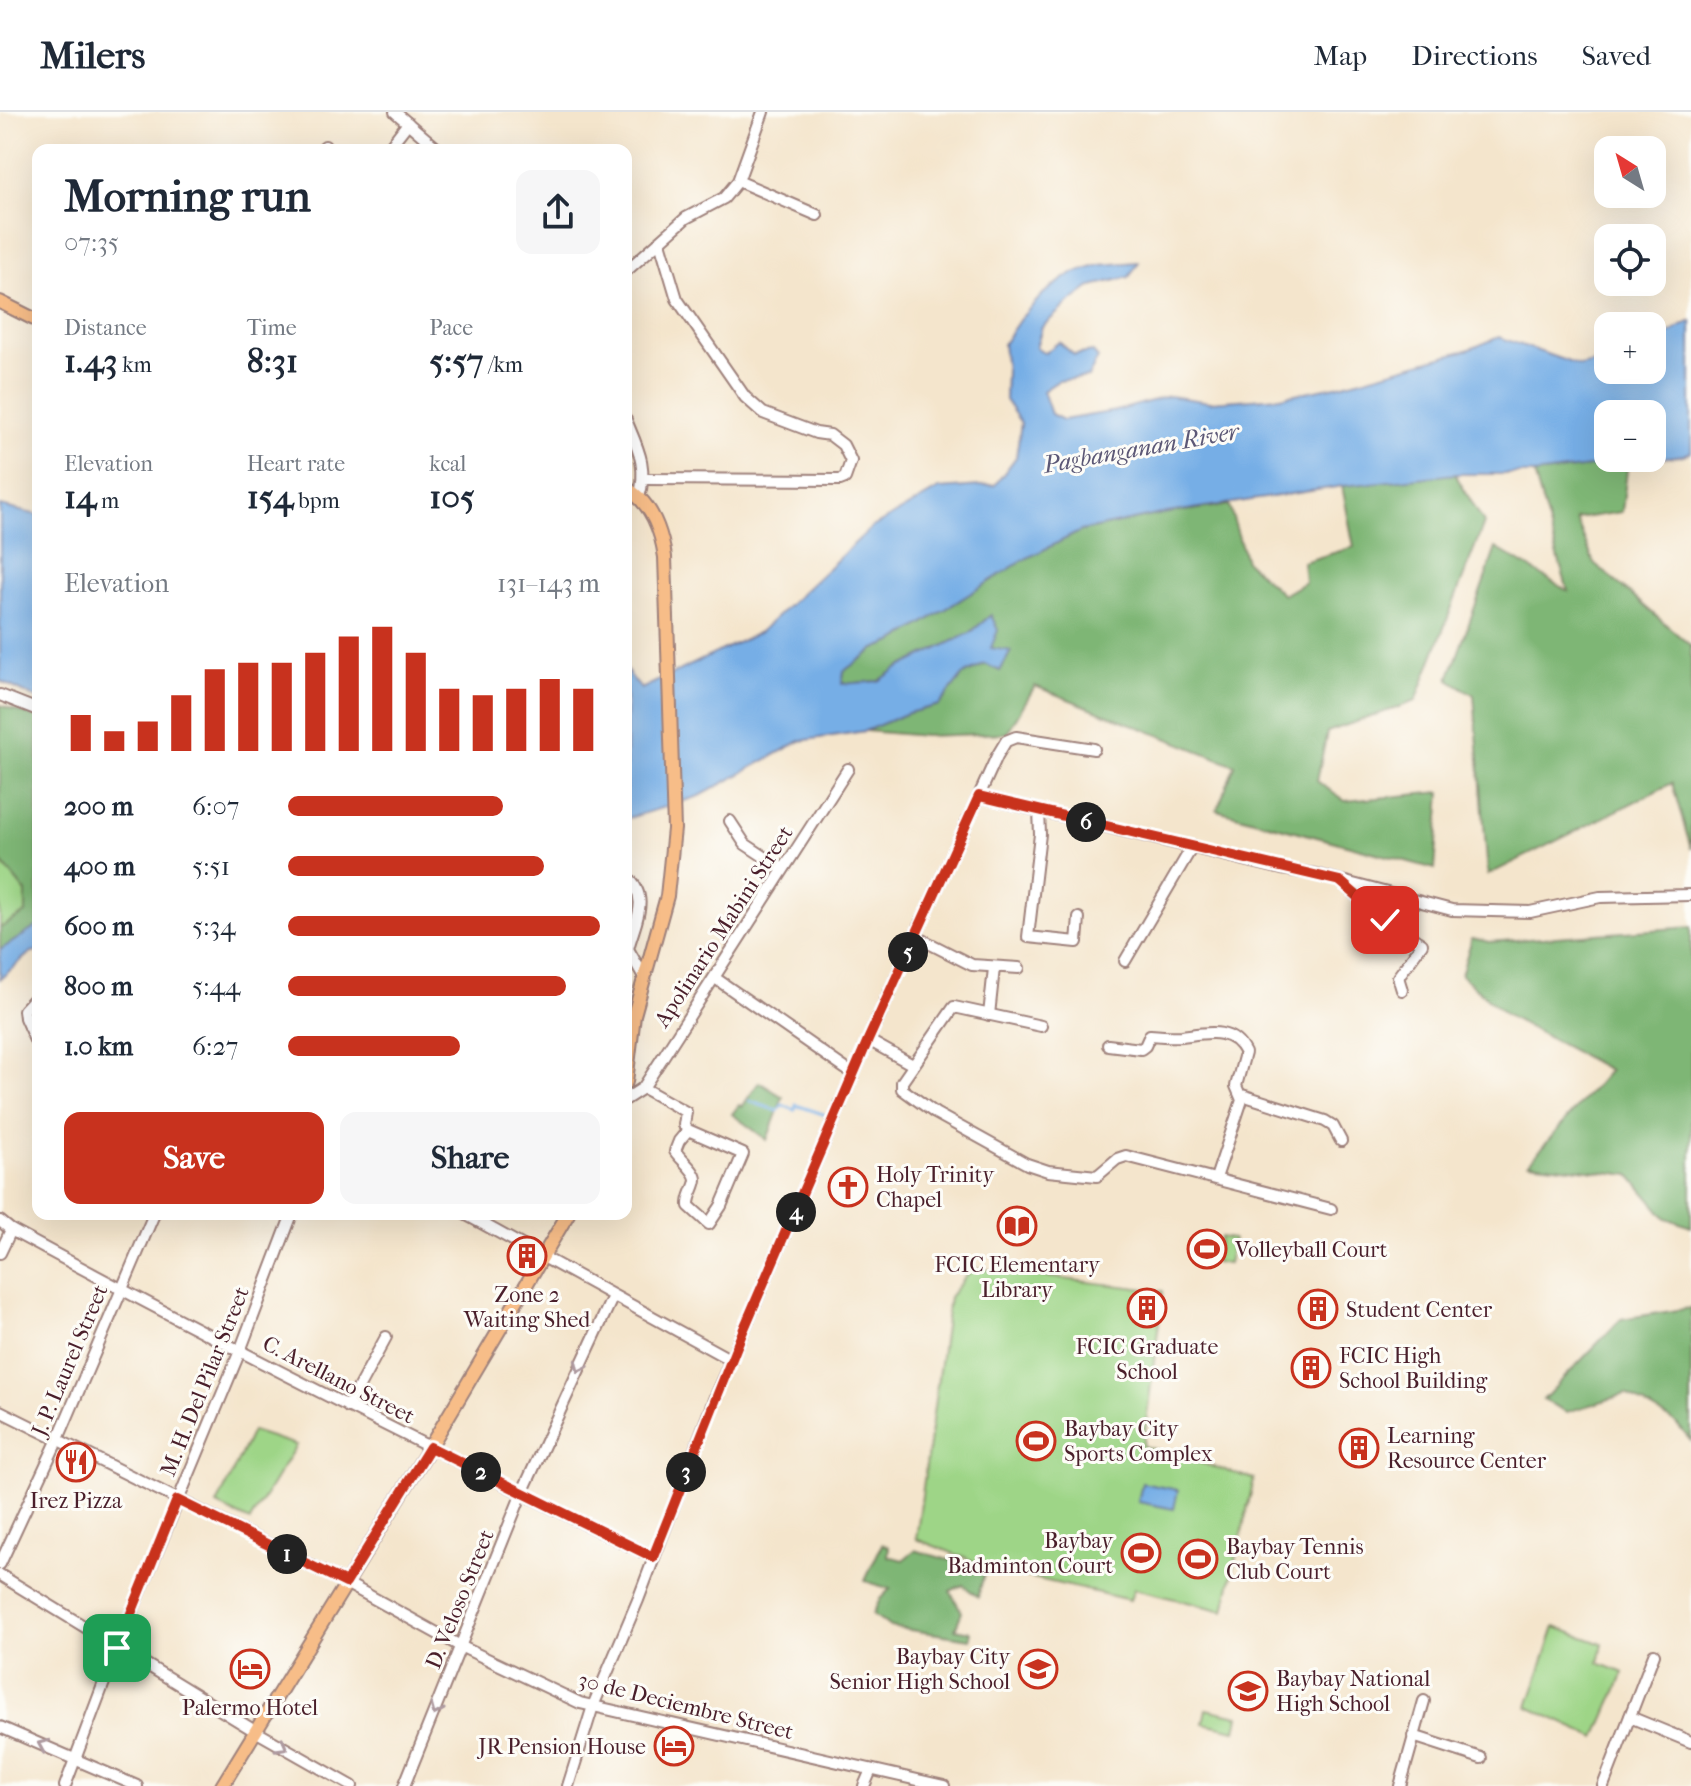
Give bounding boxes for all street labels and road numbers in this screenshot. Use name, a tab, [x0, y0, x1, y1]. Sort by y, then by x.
street label: Apolinario Mabini Street	[649, 821, 799, 1033]
street label: J. P. Laurel Street	[25, 1280, 114, 1442]
street label: M. H. Del Pilar Street	[155, 1283, 255, 1480]
street label: C. Arellano Street	[258, 1330, 419, 1429]
street label: D. Veloso Street	[420, 1526, 500, 1673]
street label: 30 de Deciembre Street	[576, 1667, 796, 1745]

